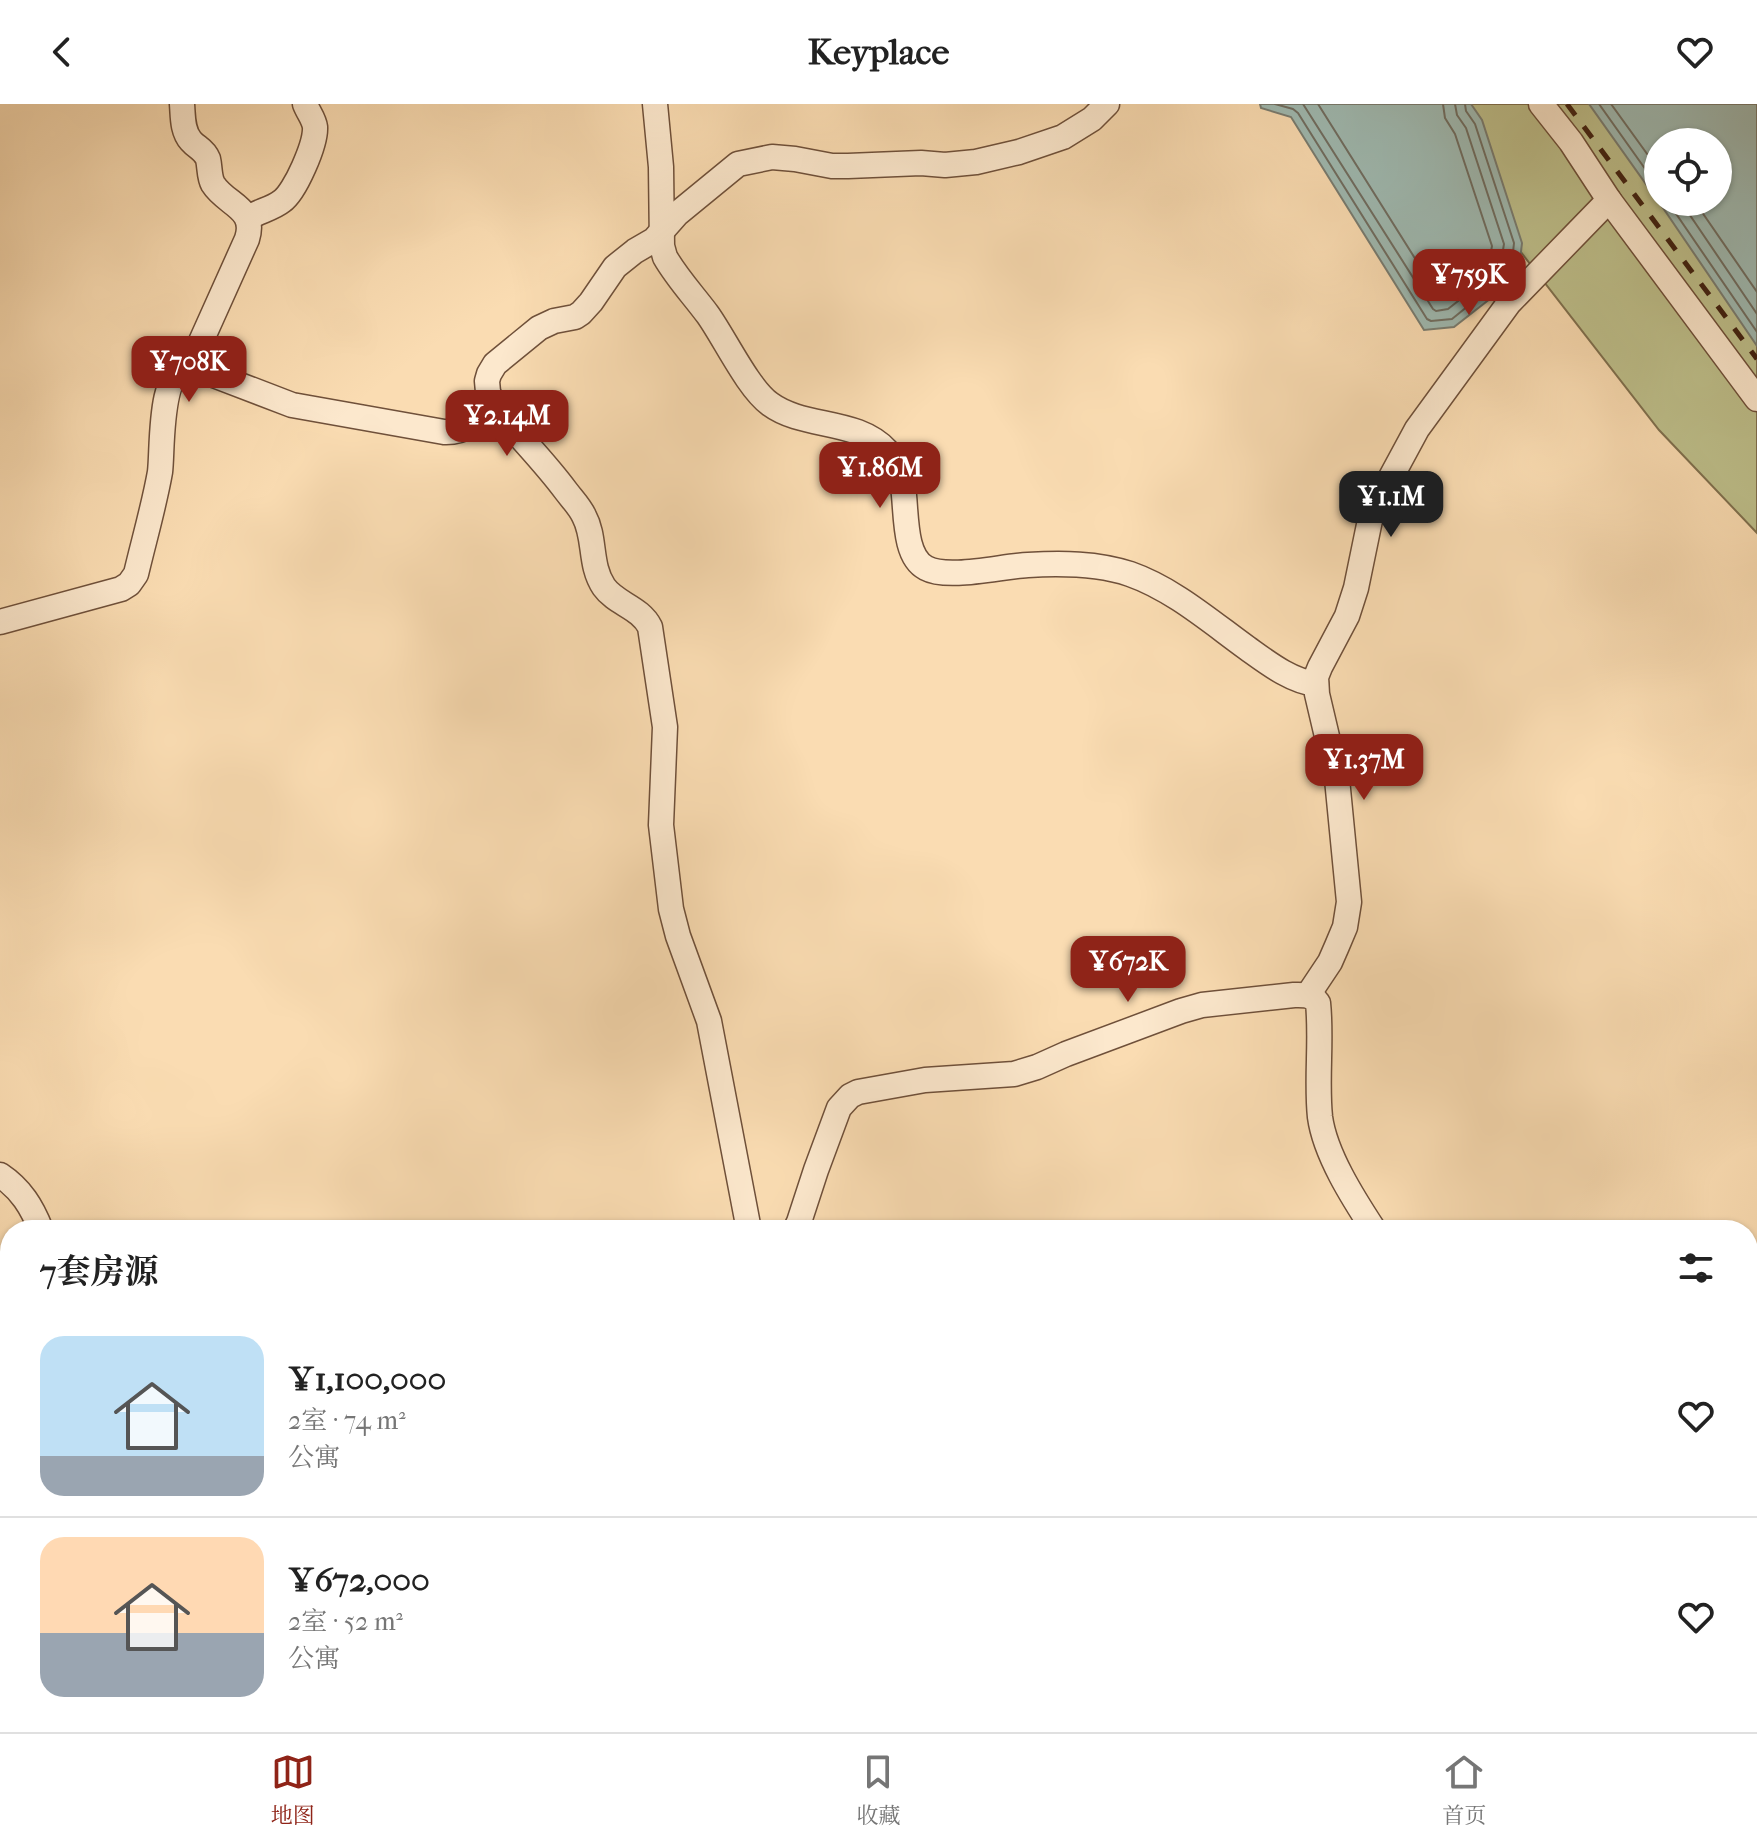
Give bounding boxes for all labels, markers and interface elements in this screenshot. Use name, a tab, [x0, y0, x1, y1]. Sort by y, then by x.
icon: back	[40, 30, 84, 74]
icon: heart	[1673, 30, 1717, 74]
text: Keyplace	[808, 31, 949, 73]
map controls	[1644, 128, 1732, 216]
button: locate	[1644, 128, 1732, 216]
pin: ¥759K	[1413, 249, 1525, 317]
text: ¥759K	[1431, 259, 1507, 290]
pin: ¥708K	[133, 336, 245, 404]
text: ¥708K	[150, 346, 228, 377]
pin: ¥2.14M	[442, 390, 572, 458]
text: ¥2.14M	[463, 400, 551, 431]
pin: ¥1.86M	[815, 442, 945, 510]
text: ¥1.86M	[837, 452, 923, 483]
pin: ¥1.1M	[1335, 471, 1447, 539]
text: ¥1.1M	[1357, 481, 1425, 512]
pin: ¥1.37M	[1299, 734, 1429, 802]
text: ¥1.37M	[1323, 744, 1405, 775]
pin: ¥672K	[1072, 936, 1184, 1004]
text: ¥672K	[1089, 946, 1167, 977]
icon: filters	[1674, 1246, 1718, 1290]
text: 7套房源	[40, 1252, 158, 1292]
text: ¥1,100,000	[288, 1359, 446, 1399]
icon: home	[104, 1368, 200, 1464]
icon: heart	[1674, 1394, 1718, 1438]
text: 2室 · 74 m²	[288, 1405, 405, 1436]
text: 公寓	[288, 1442, 340, 1473]
text: ¥672,000	[288, 1560, 430, 1600]
icon: home	[104, 1569, 200, 1665]
icon: heart	[1674, 1595, 1718, 1639]
text: 2室 · 52 m²	[288, 1606, 403, 1637]
text: 公寓	[288, 1643, 340, 1674]
tab: 地图	[271, 1750, 315, 1829]
tab: 收藏	[856, 1750, 900, 1829]
tab: 首页	[1442, 1750, 1486, 1829]

